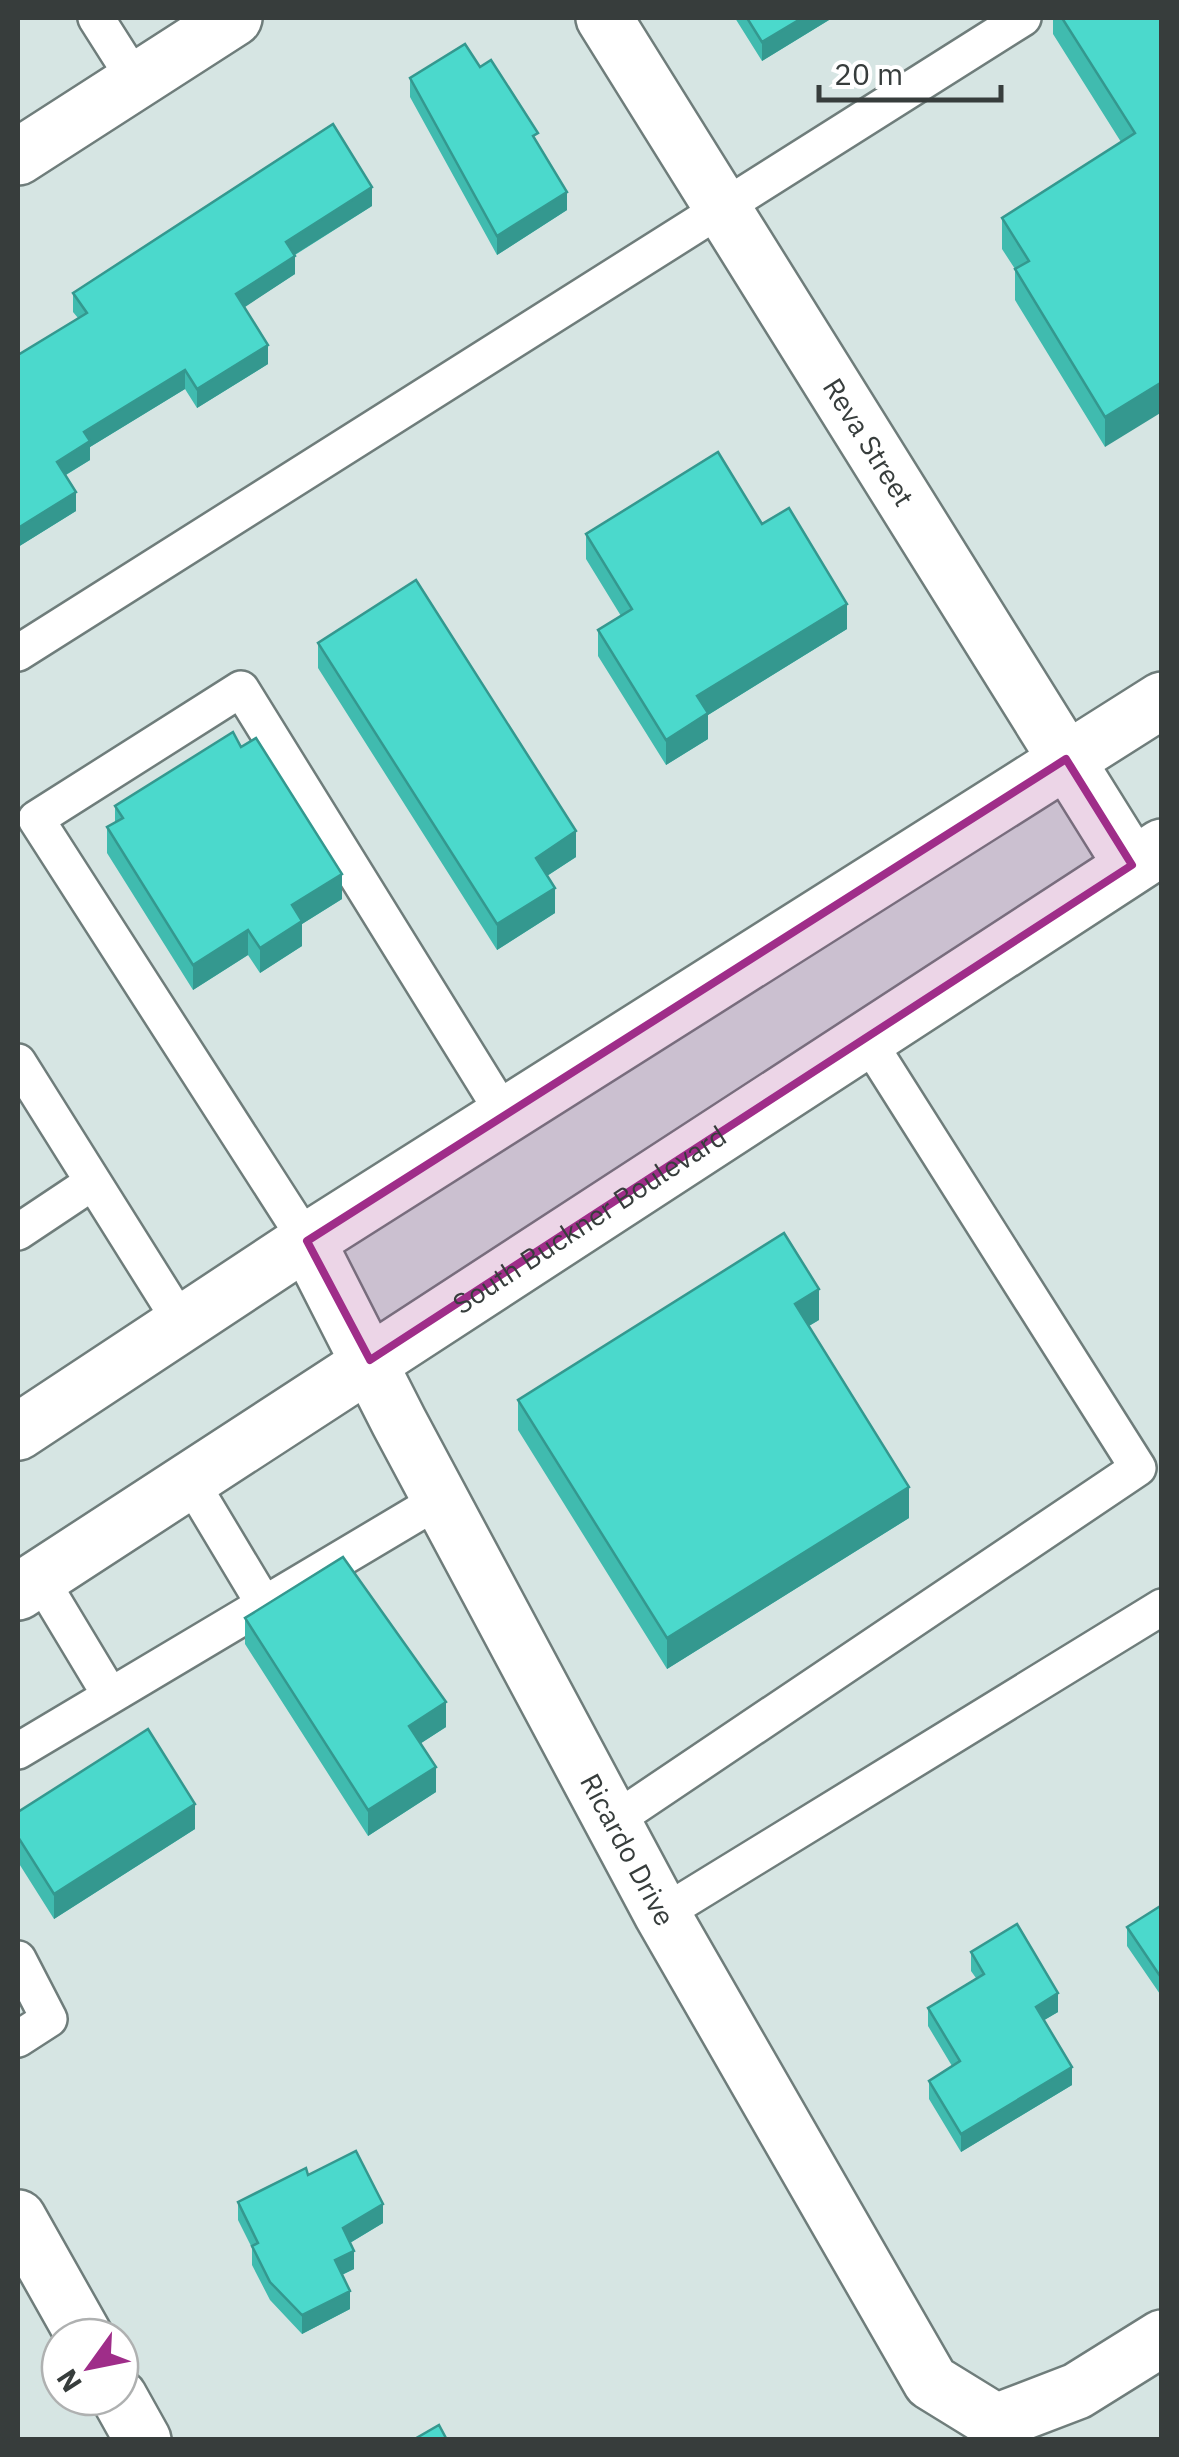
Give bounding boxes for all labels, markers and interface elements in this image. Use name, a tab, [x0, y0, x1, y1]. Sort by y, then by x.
scale bar	[819, 40, 1002, 102]
text: 20 m	[834, 54, 903, 93]
street label: Reva Street	[815, 371, 923, 513]
street label: South Buckner Boulevard	[445, 1117, 733, 1322]
street label: Ricardo Drive	[572, 1767, 684, 1932]
north arrow	[40, 2317, 140, 2417]
text: N	[48, 2362, 90, 2399]

